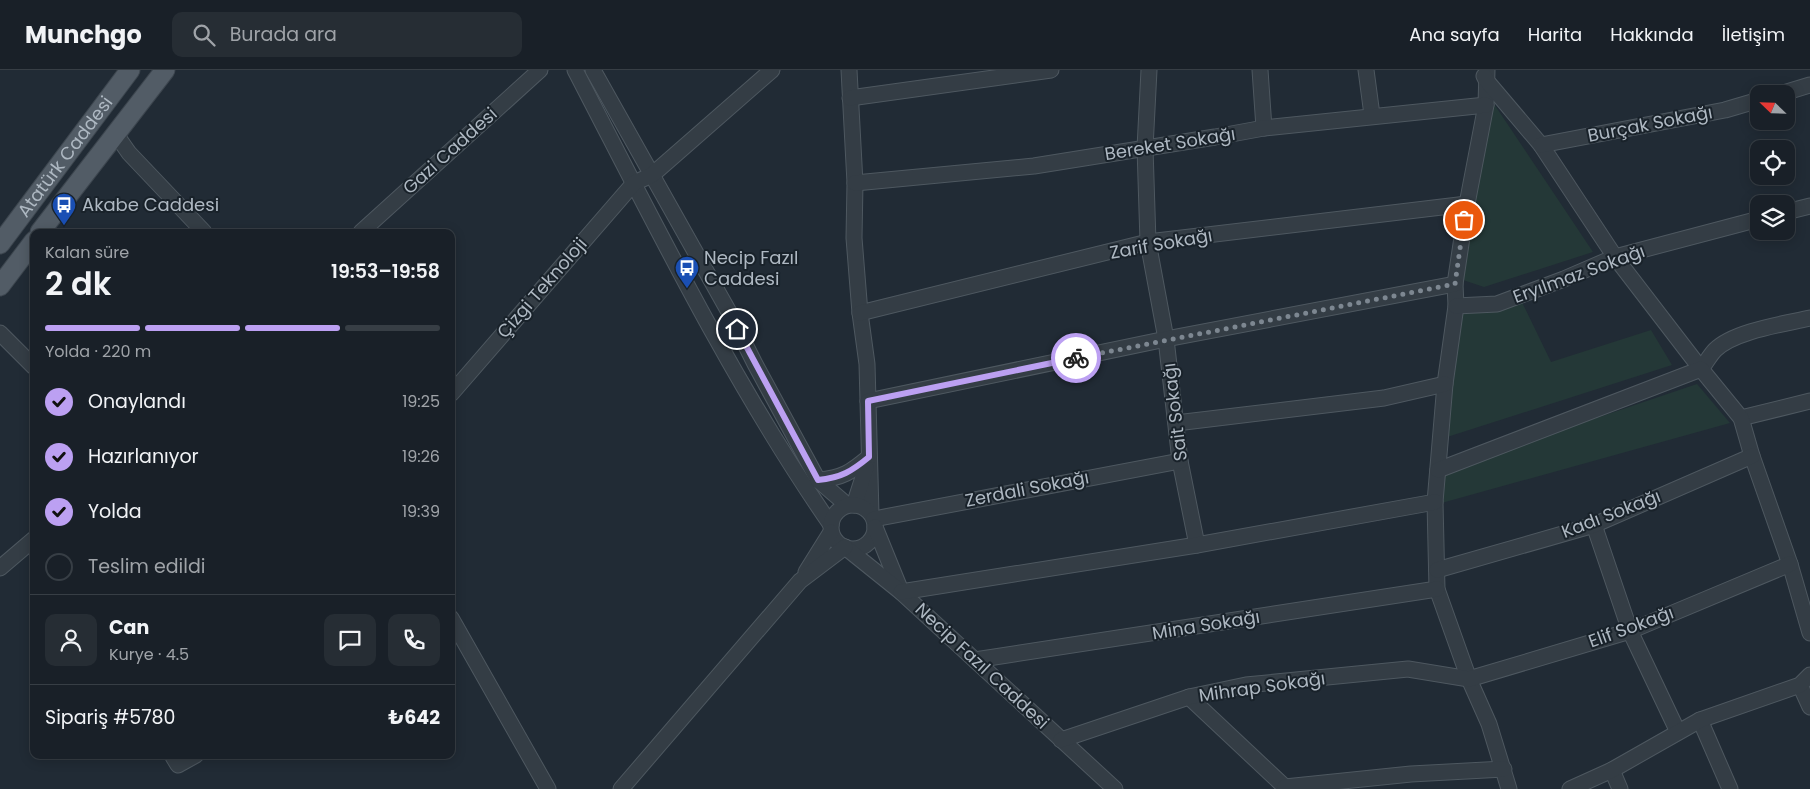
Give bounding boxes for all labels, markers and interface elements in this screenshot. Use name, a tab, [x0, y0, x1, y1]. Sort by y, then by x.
search box	[172, 12, 522, 57]
text: Munchgo	[25, 18, 142, 51]
icon: search	[190, 21, 218, 49]
text: Burada ara	[230, 21, 337, 48]
text: Ana sayfa	[1409, 22, 1500, 47]
text: Harita	[1528, 22, 1582, 47]
text: Hakkında	[1610, 22, 1694, 47]
text: İletişim	[1722, 22, 1785, 47]
north arrow	[1750, 85, 1795, 130]
map controls	[1750, 85, 1795, 240]
street label: Atatürk Caddesi	[11, 91, 118, 222]
street label: Burçak Sokağı	[1585, 99, 1714, 148]
street label: Gazi Caddesi	[397, 102, 502, 200]
street label: Bereket Sokağı	[1103, 121, 1237, 166]
button: locate	[1750, 140, 1795, 185]
bus stop icon: Akabe Caddesi	[51, 192, 77, 226]
place label: Akabe Caddesi	[82, 192, 219, 217]
button: layers	[1750, 195, 1795, 240]
pin	[1443, 199, 1485, 241]
icon: bag	[1450, 206, 1478, 234]
street label: Zarif Sokağı	[1108, 222, 1214, 265]
street label: Çizgi Teknoloji	[491, 232, 592, 343]
street label: Eryılmaz Sokağı	[1509, 238, 1648, 309]
text: Kalan süre	[45, 241, 129, 264]
place label: Necip Fazıl Caddesi	[704, 245, 798, 291]
bus stop icon: Necip Fazıl Caddesi	[674, 255, 700, 289]
text: 19:53–19:58	[331, 258, 440, 285]
text: 2 dk	[45, 261, 111, 306]
pin	[716, 308, 758, 350]
icon: home	[723, 315, 751, 343]
courier	[1051, 333, 1101, 383]
text: Yolda · 220 m	[45, 340, 151, 363]
icon: bike	[1062, 344, 1090, 372]
street label: Sait Sokağı	[1156, 362, 1193, 463]
icon: check	[45, 388, 73, 416]
text: Onaylandı	[88, 388, 186, 415]
text: 19:25	[402, 390, 440, 413]
icon: check	[45, 443, 73, 471]
text: Hazırlanıyor	[88, 443, 199, 470]
text: 19:26	[402, 445, 440, 468]
street label: Zerdali Sokağı	[963, 464, 1091, 513]
street label: Kadı Sokağı	[1558, 483, 1664, 544]
icon: check	[45, 498, 73, 526]
text: Yolda	[88, 498, 142, 525]
text: 19:39	[402, 500, 440, 523]
text: Teslim edildi	[88, 553, 205, 580]
street label: Necip Fazıl Caddesi	[910, 597, 1055, 734]
street label: Elif Sokağı	[1585, 600, 1677, 653]
street label: Mina Sokağı	[1150, 604, 1261, 645]
button: person	[45, 614, 97, 666]
text: Can	[109, 614, 149, 641]
button: chat	[324, 614, 376, 666]
button: phone	[388, 614, 440, 666]
text: Kurye · 4.5	[109, 643, 189, 666]
street label: Mihrap Sokağı	[1197, 665, 1327, 708]
text: Sipariş #5780	[45, 704, 175, 731]
text: ₺642	[388, 704, 440, 731]

